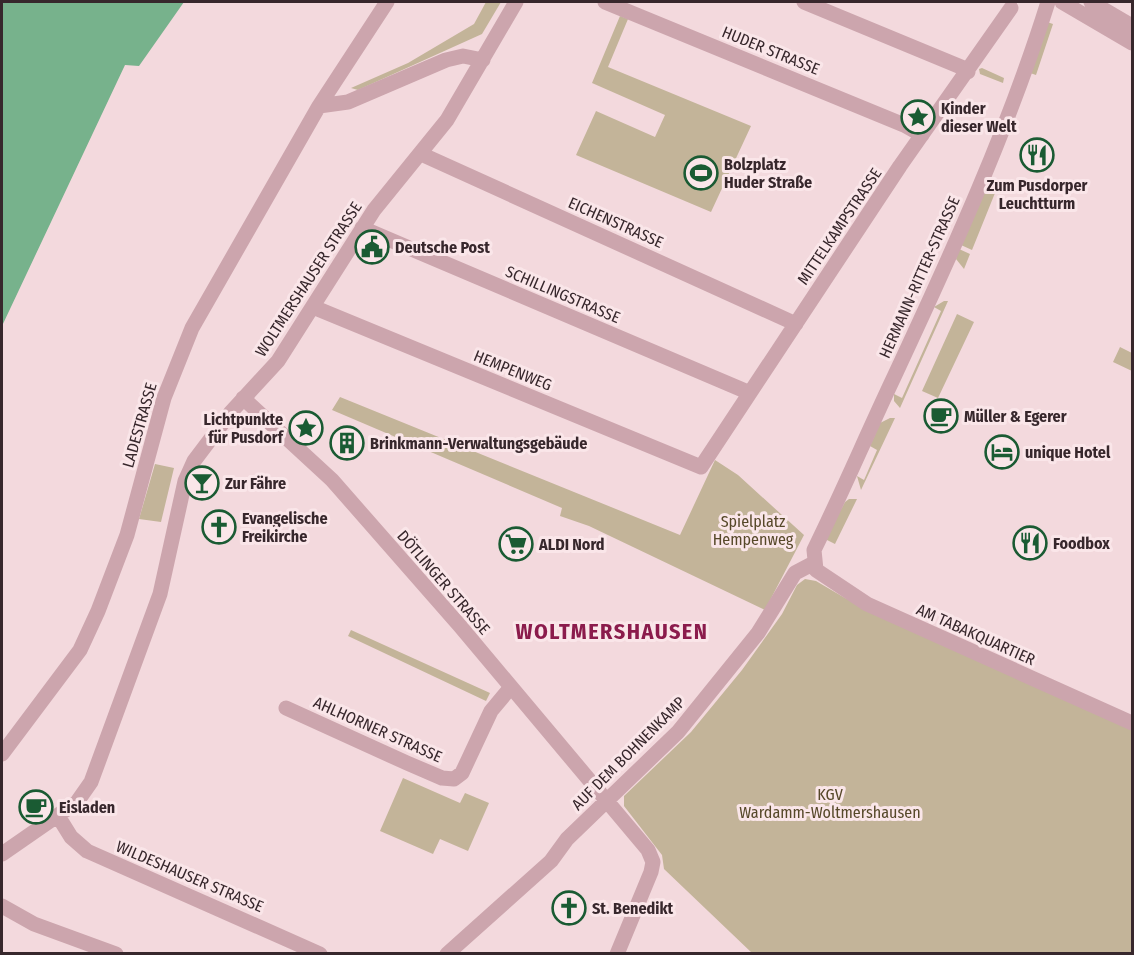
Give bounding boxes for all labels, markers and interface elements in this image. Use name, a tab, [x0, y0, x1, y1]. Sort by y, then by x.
street label: HUDER STRASSE	[719, 22, 822, 79]
place icon: Kinder dieser Welt	[900, 99, 936, 135]
place label: Kinder dieser Welt	[941, 99, 1017, 136]
restaurant icon: Zum Pusdorper Leuchtturm	[1019, 137, 1055, 173]
sports icon: Bolzplatz Huder Straße	[683, 155, 719, 191]
place label: Bolzplatz Huder Straße	[724, 155, 812, 192]
street label: MITTELKAMPSTRASSE	[793, 164, 885, 288]
place label: Zum Pusdorper Leuchtturm	[987, 176, 1088, 213]
street label: EICHENSTRASSE	[565, 193, 666, 252]
street label: HERMANN-RITTER-STRASSE	[875, 193, 964, 361]
street label: WOLTMERSHAUSER STRASSE	[251, 198, 366, 360]
public building icon: Deutsche Post	[354, 229, 390, 265]
place label: Deutsche Post	[395, 238, 490, 257]
street label: SCHILLINGSTRASSE	[503, 262, 623, 327]
street label: HEMPENWEG	[471, 346, 555, 395]
street label: LADESTRASSE	[118, 380, 161, 470]
cafe icon: Müller & Egerer	[923, 398, 959, 434]
place label: Müller & Egerer	[964, 407, 1067, 426]
place label: Lichtpunkte für Pusdorf	[203, 410, 285, 447]
place icon: Lichtpunkte für Pusdorf	[288, 410, 324, 446]
building icon: Brinkmann-Verwaltungsgebäude	[329, 425, 365, 461]
place label: Brinkmann-Verwaltungsgebäude	[370, 434, 587, 453]
hotel icon: unique Hotel	[984, 434, 1020, 470]
place label: unique Hotel	[1025, 443, 1111, 462]
bar icon: Zur Fähre	[184, 465, 220, 501]
place label: Zur Fähre	[225, 474, 286, 493]
church icon: Evangelische Freikirche	[201, 509, 237, 545]
place label: Evangelische Freikirche	[242, 509, 328, 546]
park label: Spielplatz Hempenweg	[713, 512, 794, 549]
restaurant icon: Foodbox	[1012, 525, 1048, 561]
street label: DÖTLINGER STRASSE	[393, 526, 494, 638]
supermarket icon: ALDI Nord	[498, 526, 534, 562]
place label: Foodbox	[1053, 534, 1110, 553]
place label: ALDI Nord	[538, 535, 605, 554]
street label: AM TABAKQUARTIER	[914, 600, 1038, 669]
district label: WOLTMERSHAUSEN	[516, 618, 708, 645]
street label: AHLHORNER STRASSE	[311, 693, 445, 766]
street label: AUF DEM BOHNENKAMP	[568, 693, 689, 814]
park label: KGV Wardamm-Woltmershausen	[739, 785, 921, 822]
cafe icon: Eisladen	[18, 789, 54, 825]
place label: Eisladen	[59, 798, 115, 817]
street label: WILDESHAUSER STRASSE	[113, 837, 266, 916]
church icon: St. Benedikt	[551, 890, 587, 926]
place label: St. Benedikt	[592, 899, 674, 918]

